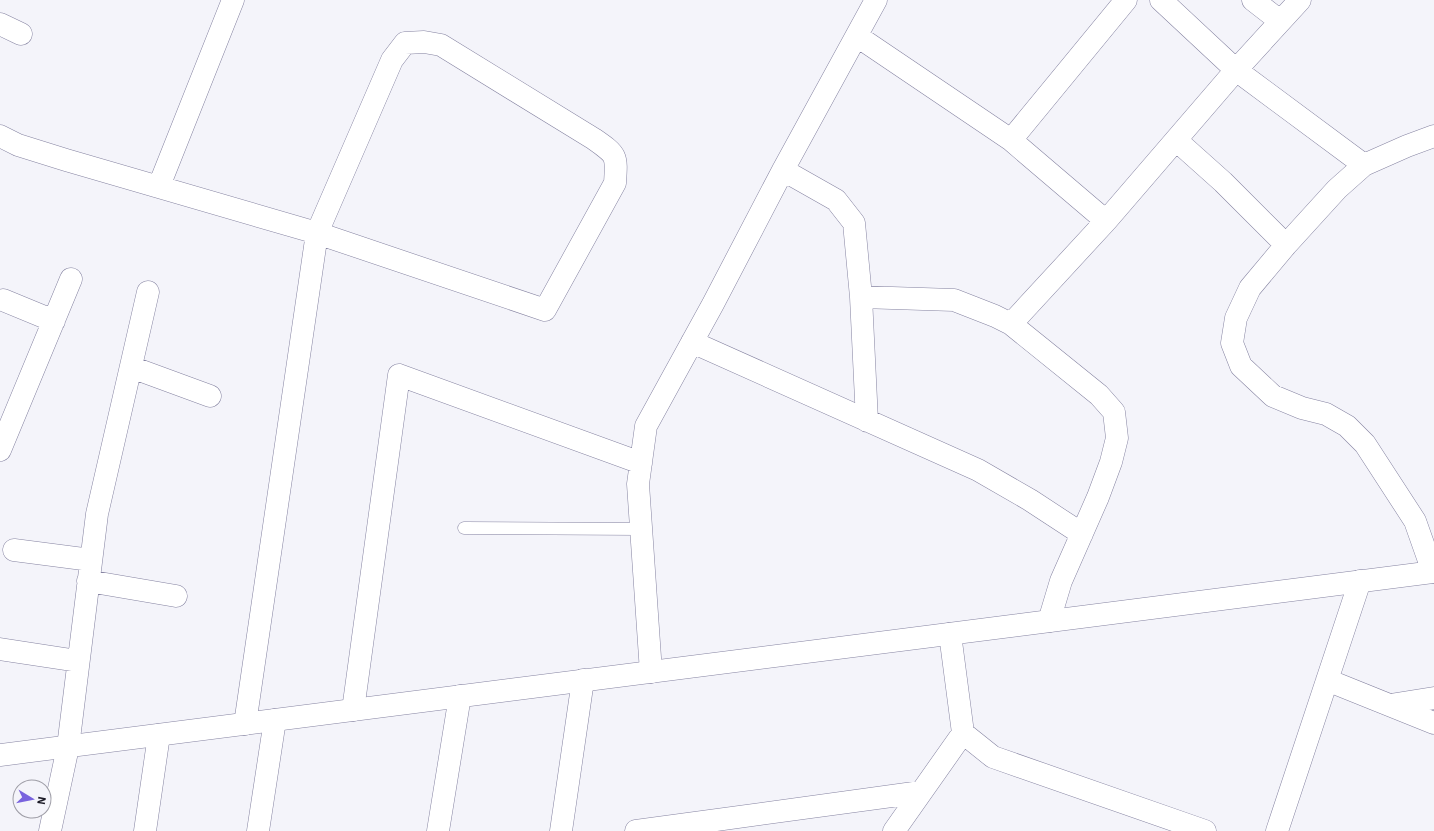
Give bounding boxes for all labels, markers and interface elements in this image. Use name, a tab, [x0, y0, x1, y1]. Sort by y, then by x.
north arrow	[12, 779, 52, 819]
text: N	[34, 796, 49, 806]

